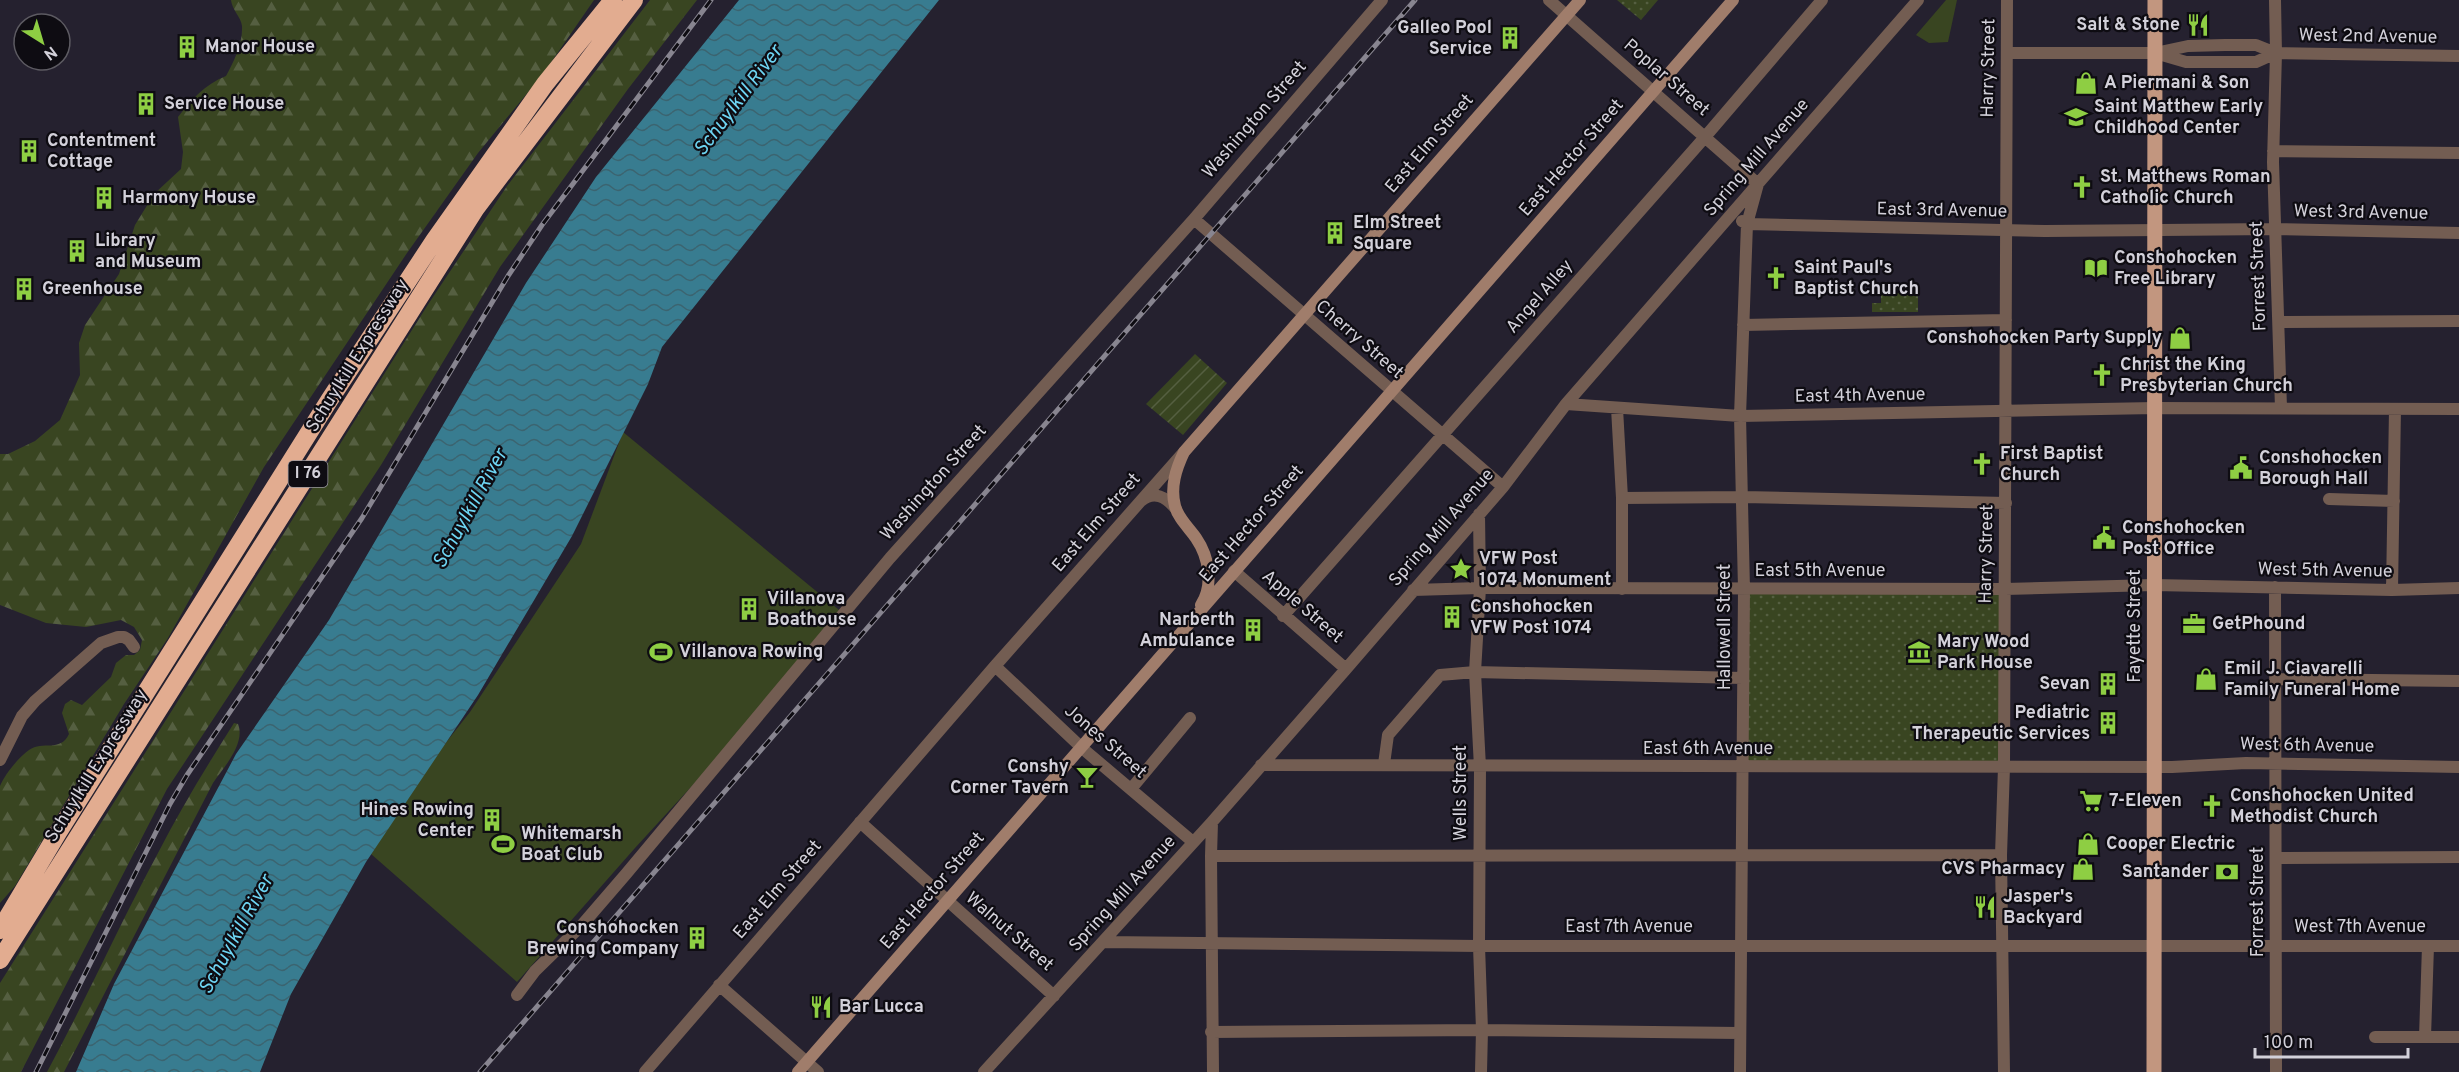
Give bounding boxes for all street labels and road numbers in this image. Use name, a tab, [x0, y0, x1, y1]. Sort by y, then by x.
street label: Harry Street	[1977, 18, 2001, 118]
street label: West 2nd Avenue	[2298, 24, 2438, 50]
street label: Poplar Street	[1618, 34, 1714, 122]
street label: Washington Street	[1198, 56, 1312, 184]
street label: East Elm Street	[1381, 90, 1479, 198]
street label: East Hector Street	[1515, 94, 1629, 222]
street label: Spring Mill Avenue	[1699, 94, 1815, 222]
street label: East 3rd Avenue	[1876, 198, 2008, 224]
street label: West 3rd Avenue	[2293, 200, 2429, 226]
street label: Forrest Street	[2246, 220, 2272, 332]
street label: Angel Alley	[1501, 255, 1579, 339]
street label: Schuylkill Expressway	[301, 275, 415, 437]
street label: Cherry Street	[1310, 295, 1408, 385]
street label: East 4th Avenue	[1794, 383, 1926, 409]
street label: Washington Street	[876, 420, 992, 546]
street label: East Hector Street	[1195, 460, 1309, 588]
road number: I 76	[288, 461, 328, 487]
street label: Spring Mill Avenue	[1384, 464, 1500, 592]
street label: East Elm Street	[1048, 469, 1146, 577]
street label: Harry Street	[1975, 504, 1999, 604]
street label: West 5th Avenue	[2257, 558, 2393, 584]
street label: East 5th Avenue	[1755, 560, 1885, 583]
street label: Hallowell Street	[1714, 564, 1737, 690]
street label: Apple Street	[1256, 565, 1348, 649]
street label: Fayette Street	[2124, 569, 2147, 683]
street label: Schuylkill Expressway	[40, 685, 154, 847]
street label: Jones Street	[1059, 700, 1151, 784]
street label: West 6th Avenue	[2240, 733, 2374, 759]
street label: East 6th Avenue	[1643, 738, 1773, 761]
street label: Wells Street	[1450, 745, 1473, 841]
street label: East Hector Street	[876, 827, 990, 955]
street label: Spring Mill Avenue	[1065, 831, 1181, 957]
street label: East Elm Street	[729, 836, 827, 944]
street label: Forrest Street	[2247, 847, 2270, 957]
street label: Walnut Street	[960, 887, 1058, 977]
street label: East 7th Avenue	[1565, 916, 1693, 939]
street label: West 7th Avenue	[2294, 916, 2426, 939]

